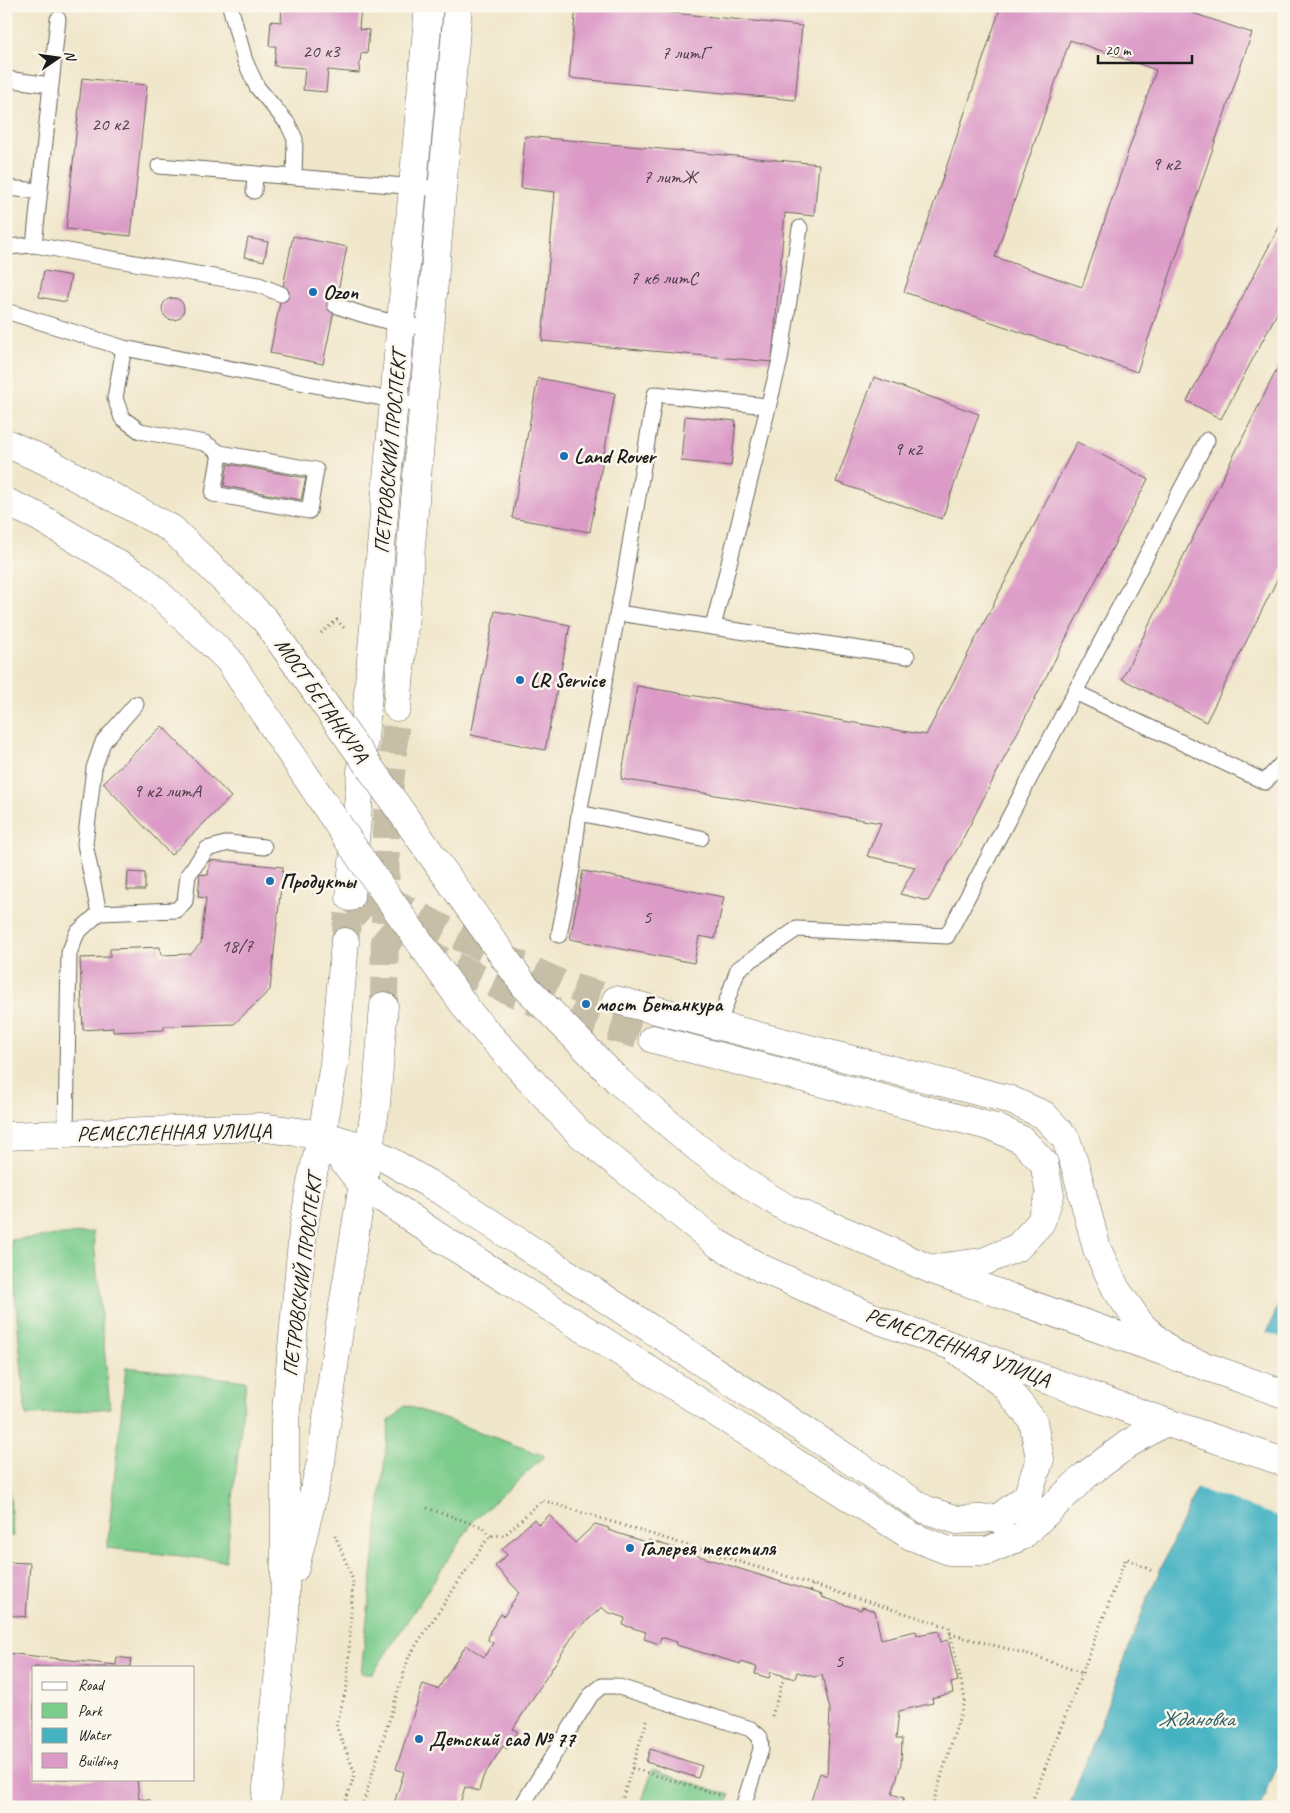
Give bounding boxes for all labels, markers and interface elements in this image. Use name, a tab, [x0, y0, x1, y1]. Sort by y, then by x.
north arrow	[32, 32, 82, 82]
scale bar	[1098, 32, 1191, 64]
house number: 20 к3	[302, 39, 341, 63]
house number: 7 литГ	[661, 41, 713, 65]
text: 20 m	[1105, 41, 1132, 60]
text: N	[61, 49, 80, 64]
house number: 20 к2	[91, 112, 130, 136]
house number: 9 к2	[1152, 152, 1182, 176]
house number: 7 литЖ	[643, 165, 699, 189]
house number: 7 к6 литС	[630, 266, 700, 290]
place label: Ozon	[323, 279, 358, 305]
marker: Ozon	[307, 286, 319, 298]
street label: ПЕТРОВСКИЙ ПРОСПЕКТ	[368, 344, 412, 555]
house number: 9 к2	[894, 437, 924, 461]
place label: Land Rover	[574, 443, 657, 469]
marker: Land Rover	[558, 450, 570, 462]
street label: МОСТ БЕТАНКУРА	[269, 633, 375, 768]
place label: LR Service	[530, 667, 606, 693]
marker: LR Service	[514, 674, 526, 686]
house number: 9 к2 литА	[133, 779, 203, 803]
place label: Продукты	[280, 868, 358, 895]
marker: Продукты	[264, 875, 276, 887]
house number: 5	[643, 905, 653, 929]
house number: 18/7	[221, 934, 254, 958]
place label: мост Бетанкура	[596, 991, 724, 1017]
marker: мост Бетанкура	[580, 998, 592, 1010]
street label: РЕМЕСЛЕННАЯ УЛИЦА	[77, 1117, 272, 1147]
street label: ПЕТРОВСКИЙ ПРОСПЕКТ	[277, 1167, 328, 1378]
street label: РЕМЕСЛЕННАЯ УЛИЦА	[862, 1302, 1054, 1393]
place label: Галерея текстиля	[640, 1535, 777, 1561]
marker: Галерея текстиля	[624, 1542, 636, 1554]
house number: 5	[835, 1649, 845, 1673]
legend	[32, 1666, 195, 1780]
text: Road	[78, 1676, 105, 1695]
text: Park	[78, 1702, 103, 1721]
water label: Ждановка	[1158, 1705, 1237, 1733]
text: Water	[78, 1726, 112, 1745]
place label: Детский сад № 77	[429, 1726, 577, 1752]
marker: Детский сад № 77	[413, 1733, 425, 1745]
text: Building	[78, 1752, 118, 1771]

